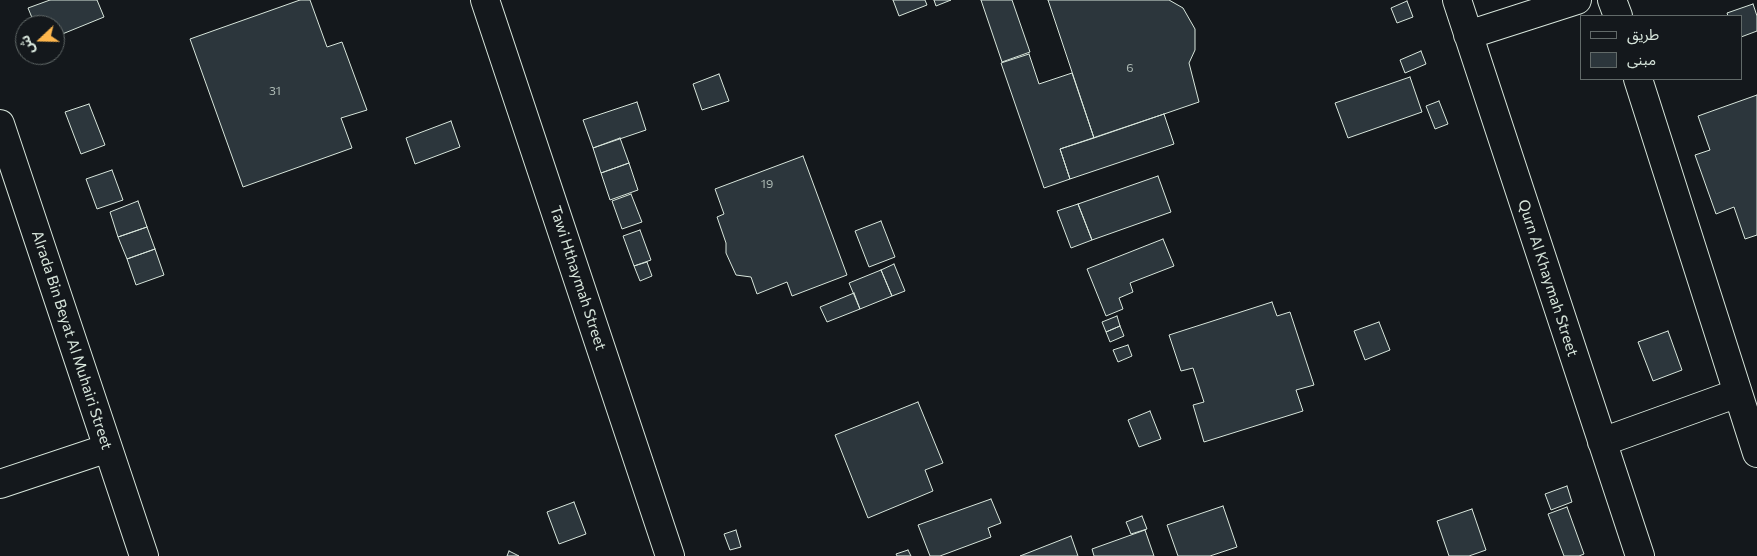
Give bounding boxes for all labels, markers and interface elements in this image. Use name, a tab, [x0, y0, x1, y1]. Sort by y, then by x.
north arrow	[15, 15, 65, 65]
legend	[1580, 15, 1742, 80]
text: طريق	[1627, 25, 1659, 43]
text: ش	[15, 33, 38, 57]
text: مبنى	[1627, 50, 1656, 68]
house number: 6	[1126, 61, 1134, 75]
house number: 31	[269, 84, 281, 98]
house number: 19	[761, 177, 773, 191]
street label: Qurn Al Khaymah Street	[1514, 197, 1582, 359]
street label: Tawi Hthaymah Street	[546, 203, 610, 353]
street label: Alrada Bin Beyat Al Muhairi Street	[28, 228, 116, 452]

